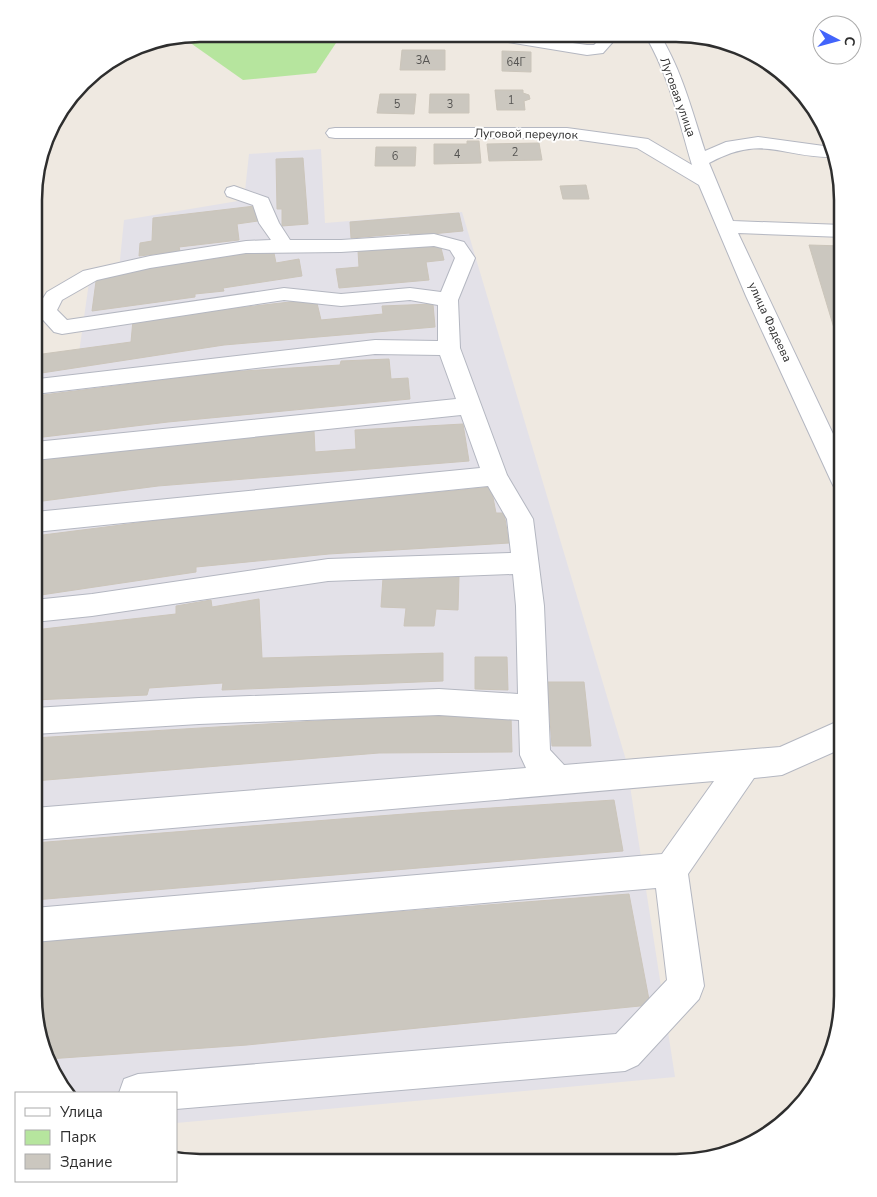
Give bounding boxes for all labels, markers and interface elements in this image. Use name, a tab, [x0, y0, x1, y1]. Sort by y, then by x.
north arrow	[812, 15, 862, 65]
text: С	[839, 36, 859, 48]
house number: 3А	[416, 53, 430, 68]
house number: 64Г	[506, 55, 526, 70]
street label: Луговая улица	[656, 55, 700, 139]
house number: 1	[508, 93, 514, 108]
house number: 5	[394, 97, 401, 112]
house number: 3	[447, 97, 453, 112]
street label: Луговой переулок	[474, 125, 579, 143]
house number: 2	[512, 145, 518, 160]
house number: 4	[454, 147, 461, 162]
house number: 6	[392, 149, 399, 164]
street label: улица Фадеева	[745, 280, 795, 364]
legend	[15, 1092, 178, 1182]
text: Улица	[59, 1102, 103, 1122]
text: Парк	[60, 1127, 96, 1147]
text: Здание	[60, 1152, 112, 1172]

